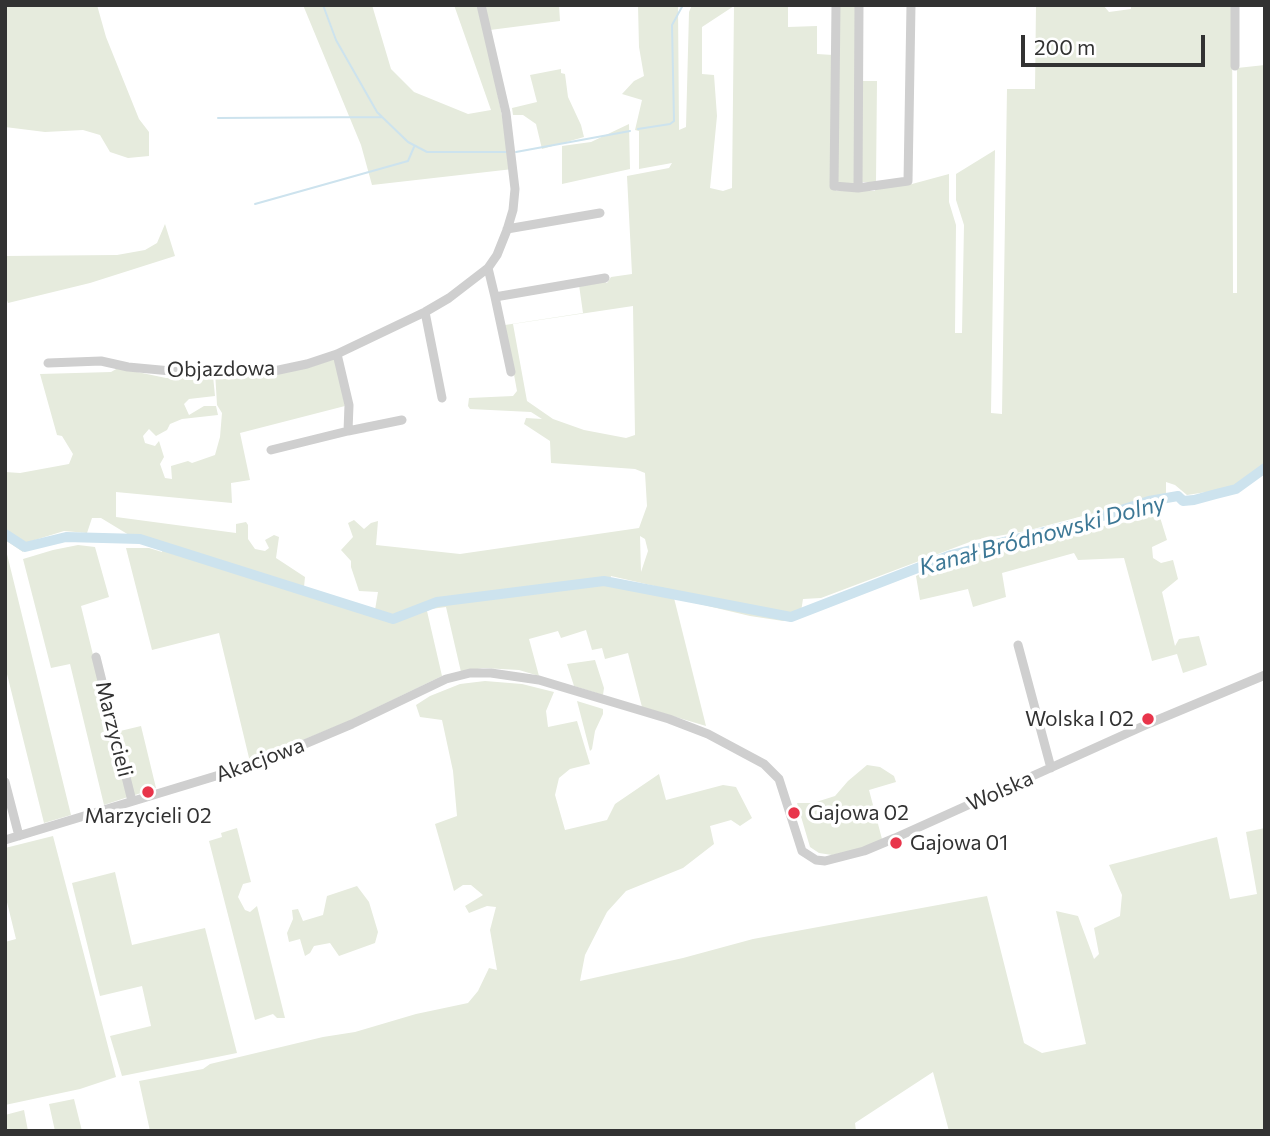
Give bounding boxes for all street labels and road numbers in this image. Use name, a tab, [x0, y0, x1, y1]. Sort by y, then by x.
street label: Objazdowa	[167, 355, 275, 383]
street label: Marzycieli	[90, 679, 138, 779]
street label: Akacjowa	[212, 732, 308, 788]
street label: Wolska	[963, 765, 1037, 817]

